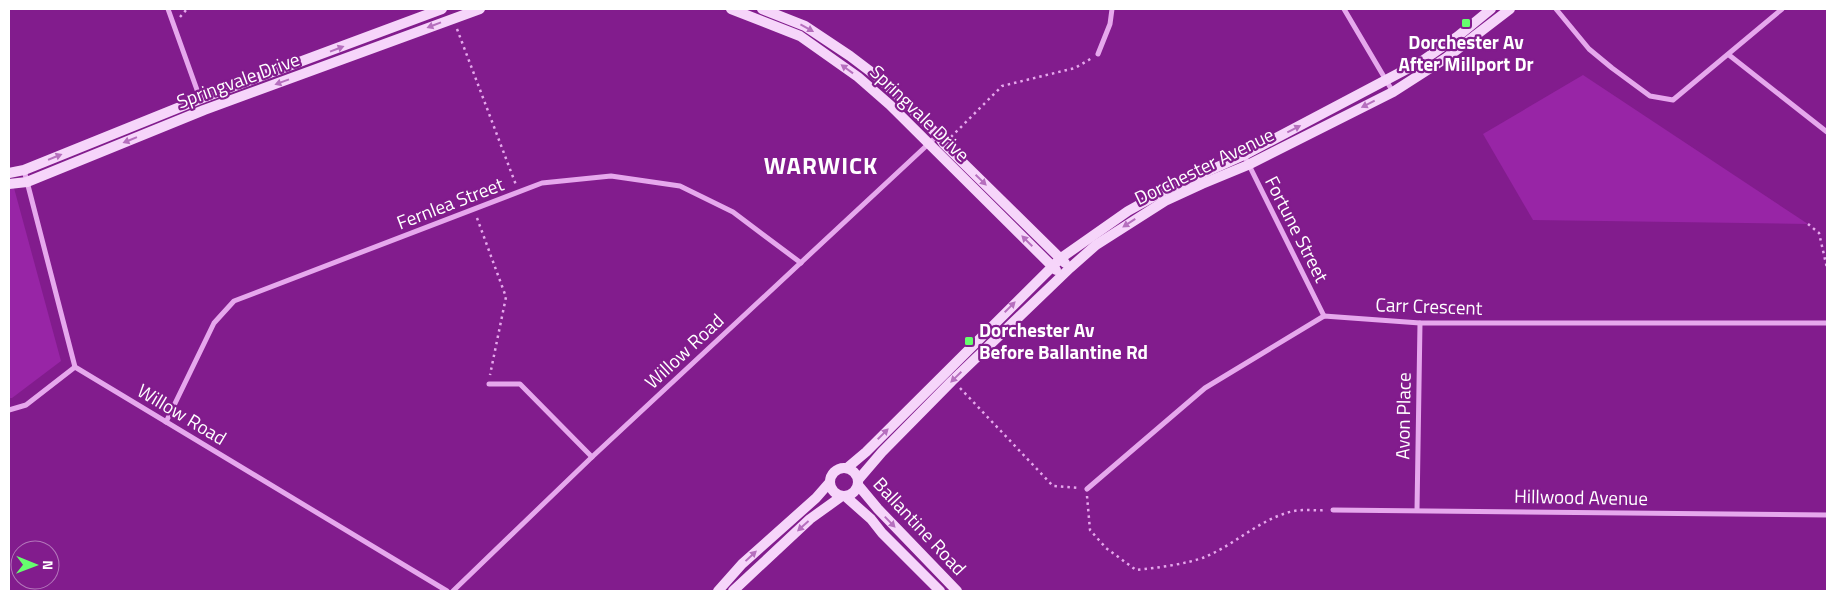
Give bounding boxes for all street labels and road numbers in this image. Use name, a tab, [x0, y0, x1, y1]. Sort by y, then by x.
street label: Springvale Drive	[172, 44, 304, 115]
street label: Springvale Drive	[864, 57, 977, 168]
street label: Dorchester Avenue	[1129, 119, 1278, 212]
street label: Fernlea Street	[392, 169, 508, 236]
street label: Fortune Street	[1258, 171, 1337, 287]
street label: Carr Crescent	[1375, 289, 1483, 322]
street label: Willow Road	[637, 306, 730, 395]
street label: Avon Place	[1387, 372, 1418, 460]
street label: Willow Road	[132, 376, 232, 452]
street label: Ballantine Road	[867, 470, 974, 581]
street label: Hillwood Avenue	[1514, 481, 1648, 512]

